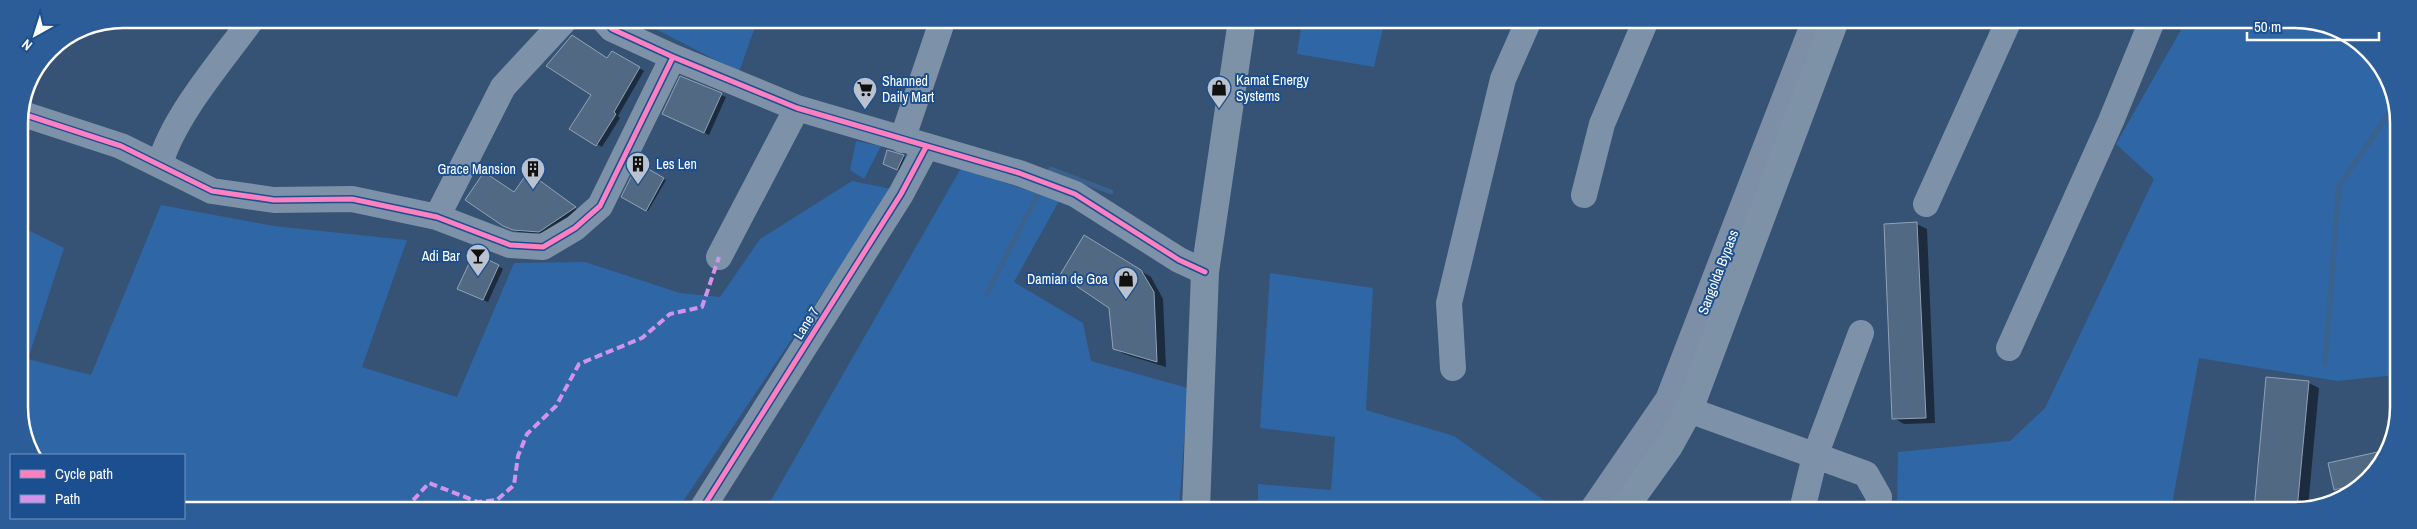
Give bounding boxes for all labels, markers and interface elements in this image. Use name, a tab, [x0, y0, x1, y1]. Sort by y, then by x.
north arrow	[10, 10, 60, 60]
scale bar	[2247, 10, 2380, 42]
text: 50 m	[2254, 16, 2281, 37]
text: N	[18, 35, 36, 55]
place label: Kamat Energy Systems	[1236, 71, 1309, 105]
place label: Shanned Daily Mart	[882, 72, 934, 106]
shop icon: Kamat Energy Systems	[1206, 75, 1232, 109]
supermarket icon: Shanned Daily Mart	[852, 76, 878, 110]
building icon: Les Len	[625, 151, 651, 185]
place label: Les Len	[656, 155, 697, 173]
building icon: Grace Mansion	[520, 156, 546, 190]
place label: Grace Mansion	[438, 160, 516, 178]
street label: Sangolda Bypass	[1694, 227, 1743, 317]
bar icon: Adi Bar	[465, 243, 491, 277]
place label: Adi Bar	[421, 247, 460, 265]
shop icon: Damian de Goa	[1113, 266, 1139, 300]
place label: Damian de Goa	[1027, 270, 1109, 288]
street label: Lane 7	[789, 303, 823, 343]
legend	[10, 454, 185, 519]
text: Cycle path	[55, 463, 113, 484]
text: Path	[55, 488, 80, 509]

